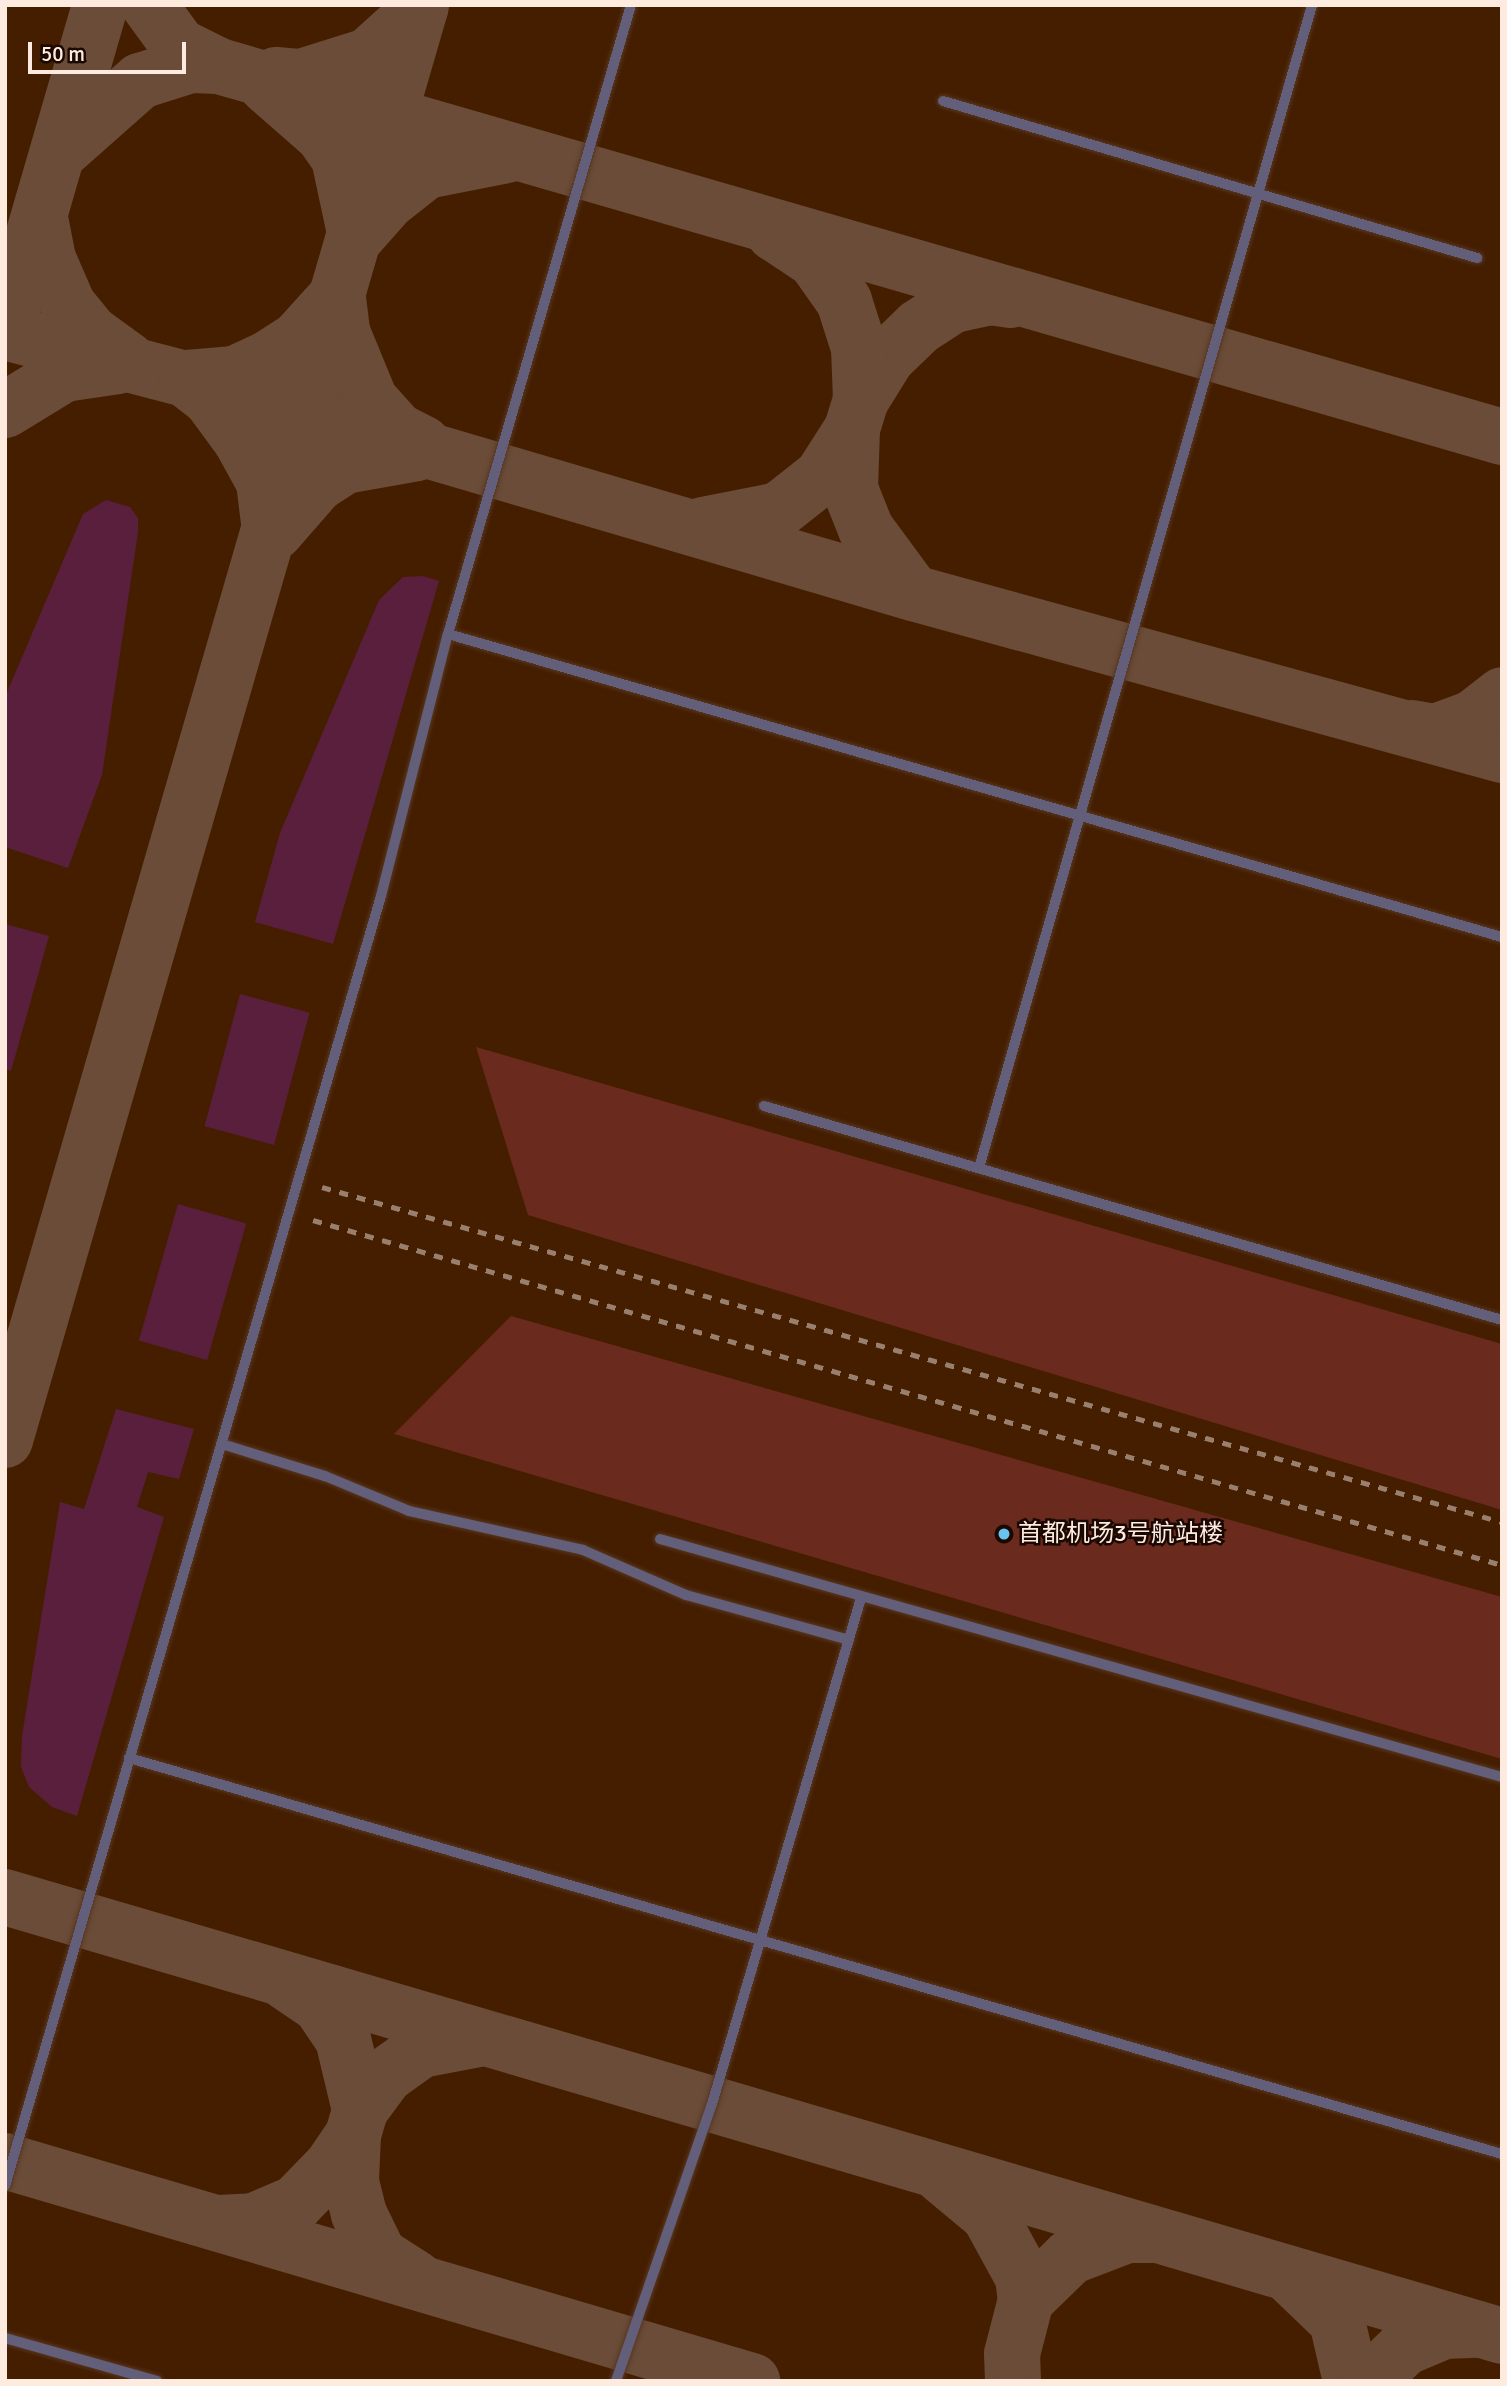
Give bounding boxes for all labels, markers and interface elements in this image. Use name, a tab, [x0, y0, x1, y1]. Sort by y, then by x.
scale bar	[32, 28, 189, 72]
text: 50 m	[41, 41, 85, 67]
place label: 首都机场3号航站楼	[1018, 1520, 1223, 1548]
marker: 首都机场3号航站楼	[996, 1526, 1012, 1542]

